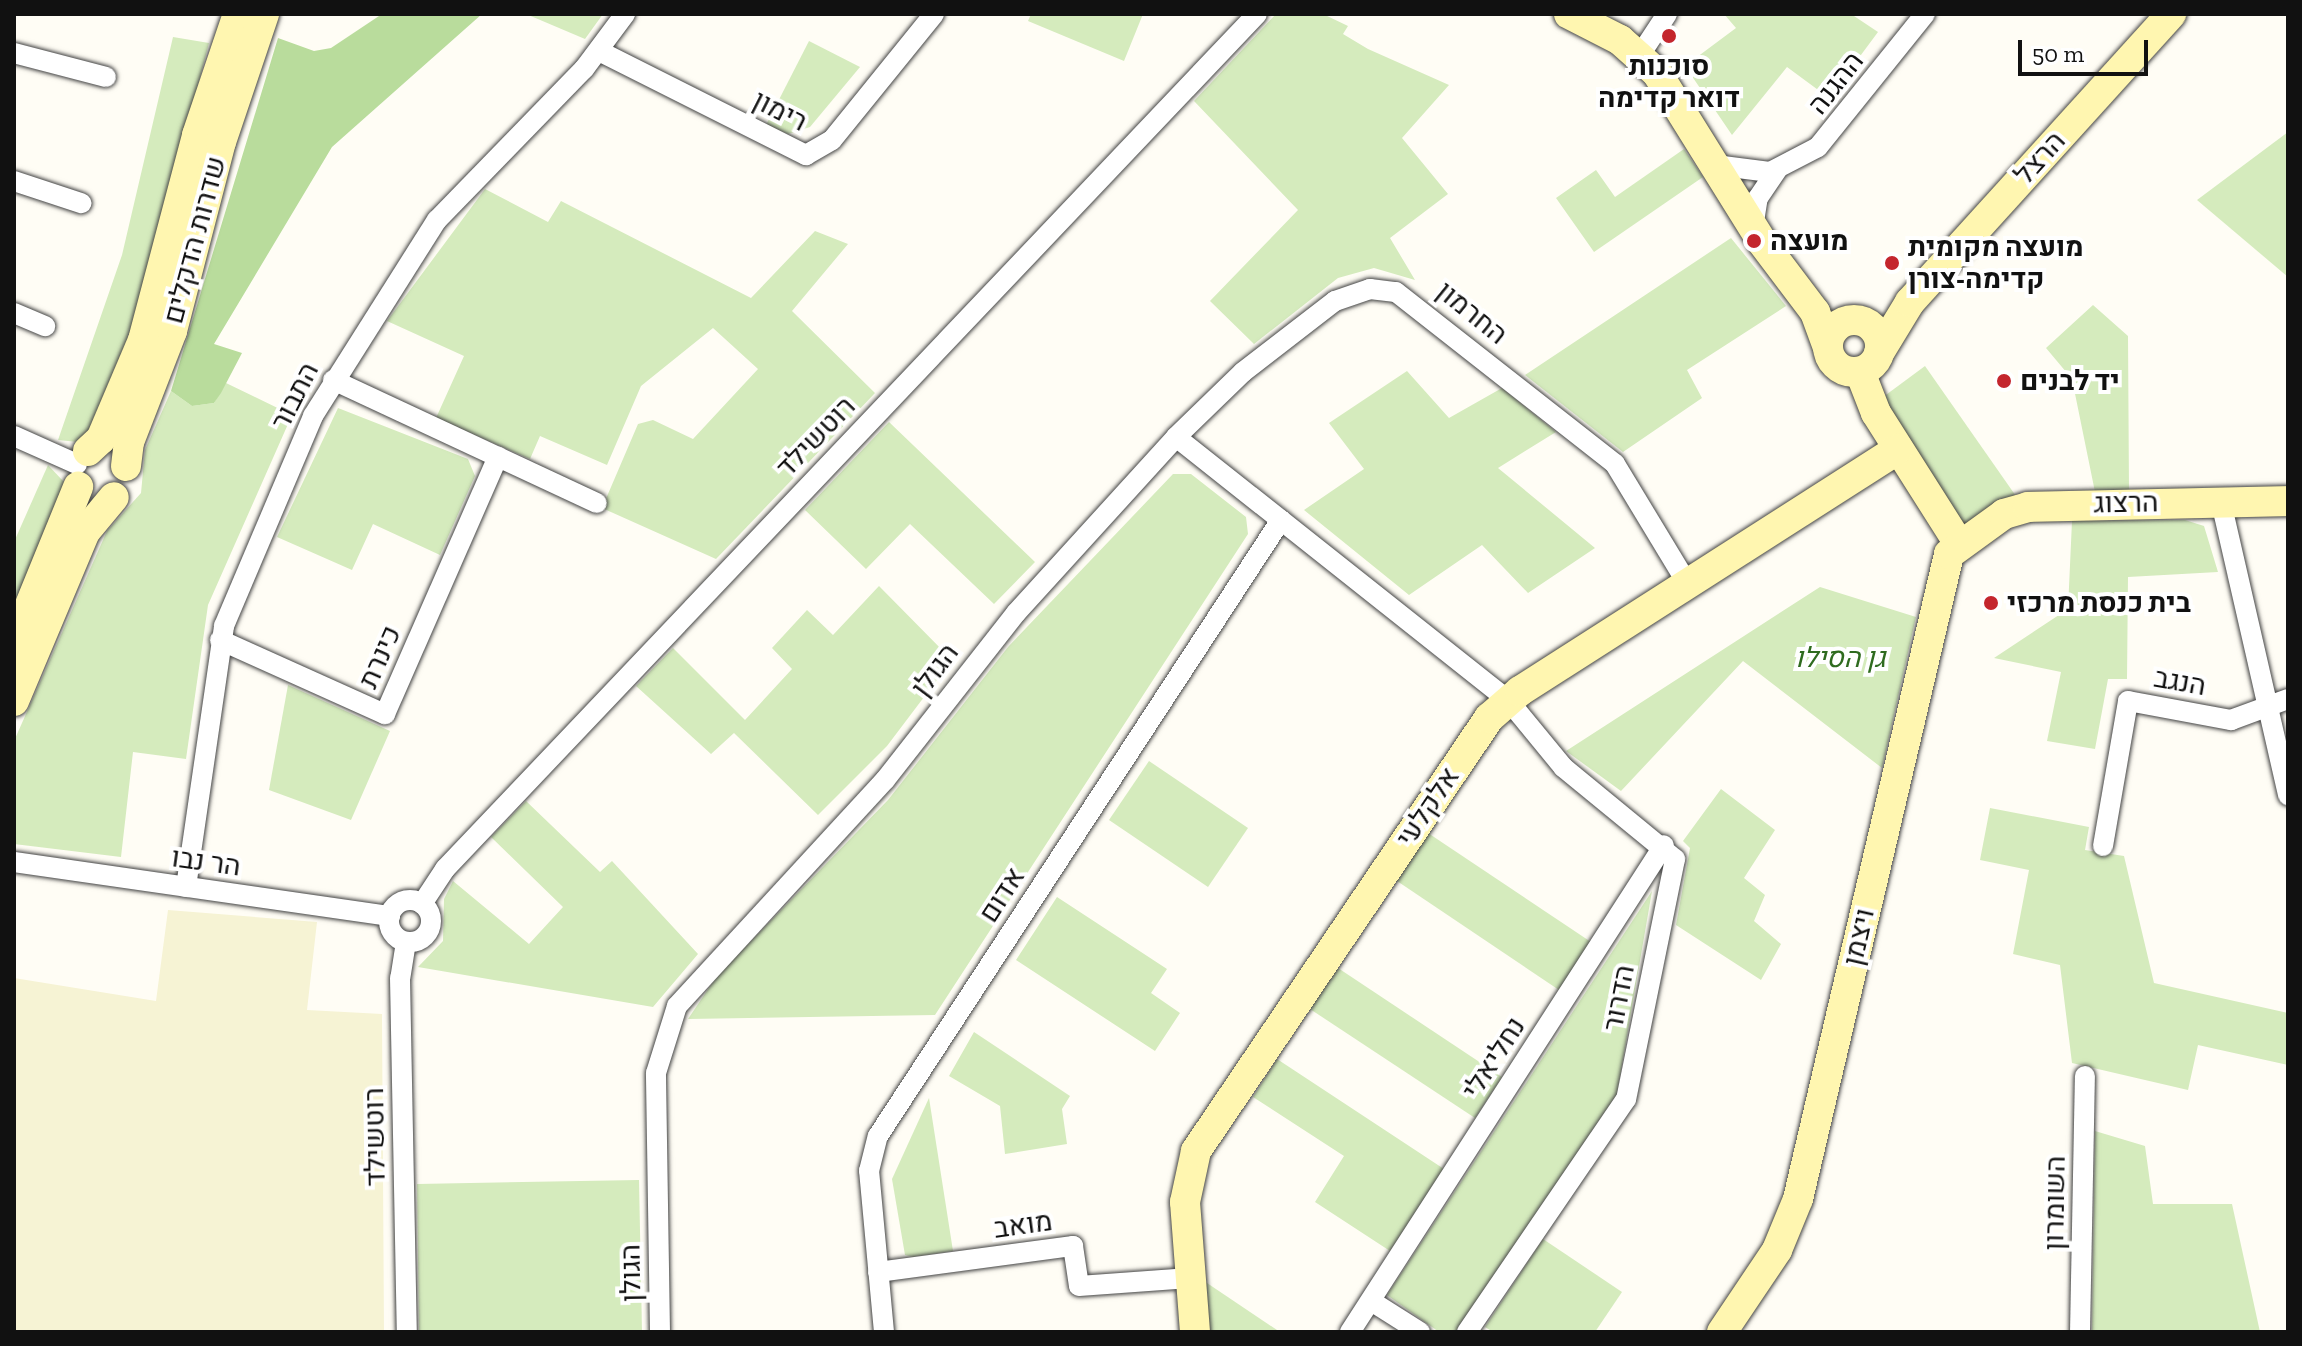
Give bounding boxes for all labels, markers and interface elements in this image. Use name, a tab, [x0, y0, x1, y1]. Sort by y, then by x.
scale bar	[2022, 24, 2152, 74]
marker: סוכנות דואר קדימה	[1660, 27, 1678, 45]
text: 50 m	[2032, 39, 2084, 68]
street label: ההגנה	[1801, 45, 1871, 121]
place label: סוכנות דואר קדימה	[1598, 49, 1740, 115]
street label: רימון	[747, 83, 813, 139]
street label: הרצל	[2007, 125, 2073, 191]
street label: שדרות הדקלים	[157, 153, 233, 327]
place label: מועצה	[1770, 224, 1849, 258]
place label: מועצה מקומית קדימה-צורן	[1908, 230, 2084, 296]
marker: מועצה	[1745, 232, 1763, 250]
marker: מועצה מקומית קדימה-צורן	[1883, 254, 1901, 272]
street label: החרמון	[1430, 274, 1514, 352]
street label: התבור	[264, 357, 326, 435]
place label: יד לבנים	[2020, 364, 2120, 398]
marker: יד לבנים	[1995, 372, 2013, 390]
street label: רוטשילד	[770, 390, 862, 484]
street label: הרצוג	[2093, 486, 2159, 520]
place label: בית כנסת מרכזי	[2007, 586, 2191, 620]
marker: בית כנסת מרכזי	[1982, 594, 2000, 612]
street label: כינרת	[351, 621, 409, 693]
street label: הגולן	[904, 637, 966, 703]
park label: גן הסילו	[1795, 641, 1885, 675]
street label: הנגב	[2151, 661, 2209, 703]
street label: אלקלעי	[1389, 761, 1467, 853]
street label: הר נבו	[169, 841, 243, 883]
street label: אדום	[972, 861, 1032, 929]
street label: ויצמן	[1836, 905, 1882, 969]
street label: הדרור	[1596, 962, 1642, 1034]
street label: נחליאלי	[1455, 1011, 1533, 1105]
street label: רוטשילד	[357, 1087, 393, 1187]
street label: השומרון	[2037, 1155, 2073, 1251]
street label: מואב	[992, 1204, 1054, 1246]
street label: הגולן	[614, 1244, 648, 1302]

